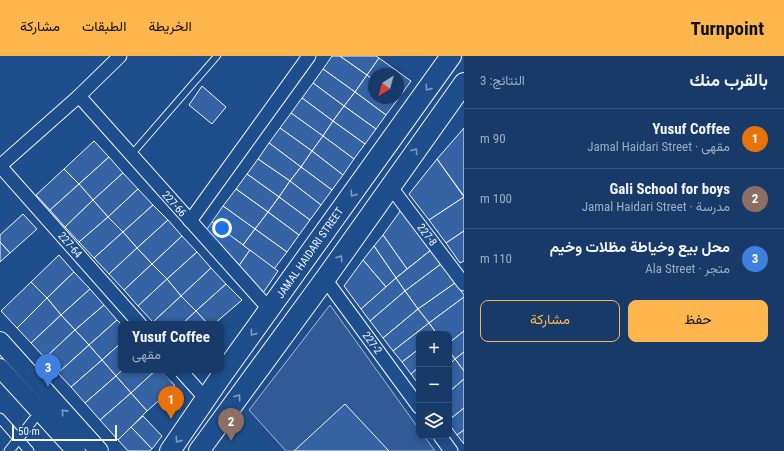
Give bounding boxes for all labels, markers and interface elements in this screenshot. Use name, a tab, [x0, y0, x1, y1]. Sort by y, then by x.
text: Turnpoint	[690, 17, 764, 40]
text: مشاركة	[20, 18, 60, 34]
text: الطبقات	[82, 18, 126, 34]
text: الخريطة	[148, 18, 192, 34]
north arrow	[368, 68, 404, 104]
text: بالقرب منك	[689, 70, 768, 90]
text: النتائج: 3	[480, 73, 525, 88]
one-way arrow	[426, 83, 433, 90]
text: Yusuf Coffee	[652, 120, 730, 138]
text: 90 m	[480, 131, 506, 146]
text: 1	[752, 131, 758, 146]
text: مقهى · Jamal Haidari Street	[587, 139, 730, 154]
one-way arrow	[410, 149, 417, 156]
text: Gali School for boys	[610, 180, 730, 198]
street label: 227-66	[159, 189, 189, 219]
one-way arrow	[351, 189, 358, 196]
text: 100 m	[480, 191, 512, 206]
text: 2	[752, 191, 758, 206]
text: مدرسة · Jamal Haidari Street	[582, 199, 730, 214]
street label: JAMAL HAIDARI STREET	[274, 205, 346, 301]
your location	[212, 218, 232, 238]
street label: 227-8	[414, 221, 440, 249]
street label: 227-64	[55, 229, 85, 261]
text: محل بيع وخياطة مظلات وخيم	[550, 238, 730, 256]
text: 110 m	[480, 251, 512, 266]
text: 3	[752, 251, 758, 266]
one-way arrow	[335, 255, 342, 262]
text: متجر · Ala Street	[645, 261, 730, 276]
button: مشاركة	[480, 300, 620, 342]
button: حفظ	[628, 300, 768, 342]
popup	[118, 321, 224, 373]
text: Yusuf Coffee	[132, 328, 210, 346]
one-way arrow	[251, 329, 258, 336]
street label: 227-2	[360, 329, 384, 357]
map controls	[416, 331, 452, 439]
button: +	[416, 331, 452, 367]
text: مقهى	[132, 347, 161, 362]
pin: 3	[35, 354, 61, 387]
button: −	[416, 367, 452, 403]
pin: 1	[158, 386, 184, 419]
one-way arrow	[234, 394, 241, 401]
button: layers	[416, 403, 452, 439]
pin: 2	[218, 408, 244, 441]
one-way arrow	[62, 409, 69, 416]
scale bar	[12, 423, 117, 442]
text: 50 m	[18, 425, 40, 438]
one-way arrow	[176, 435, 183, 442]

